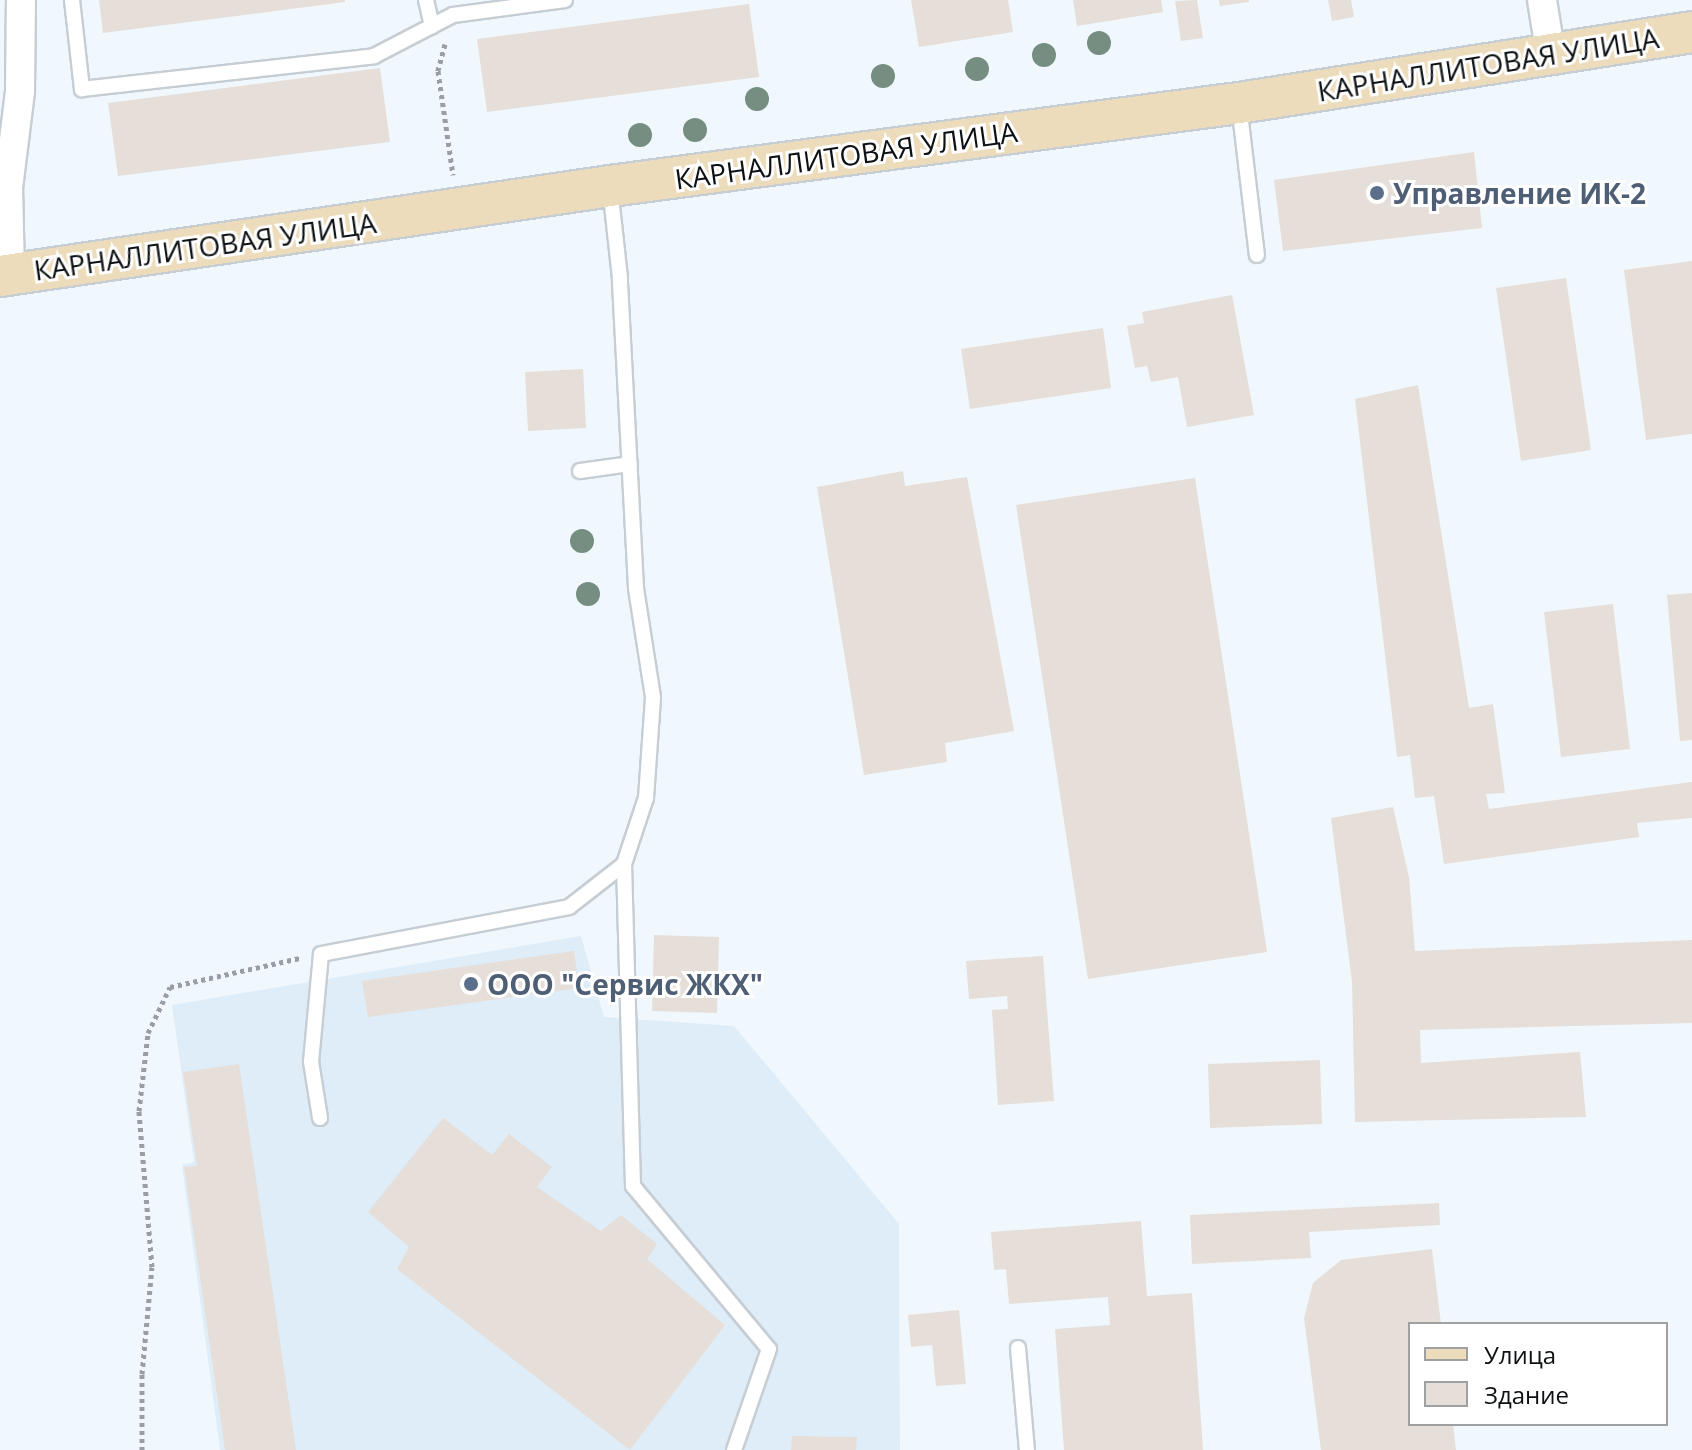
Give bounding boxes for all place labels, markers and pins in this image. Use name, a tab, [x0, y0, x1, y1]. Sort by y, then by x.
place label: Управление ИК-2	[1393, 176, 1646, 210]
marker: Управление ИК-2	[1368, 184, 1386, 202]
place label: ООО "Сервис ЖКХ"	[487, 967, 763, 1001]
marker: ООО "Сервис ЖКХ"	[462, 975, 480, 993]

